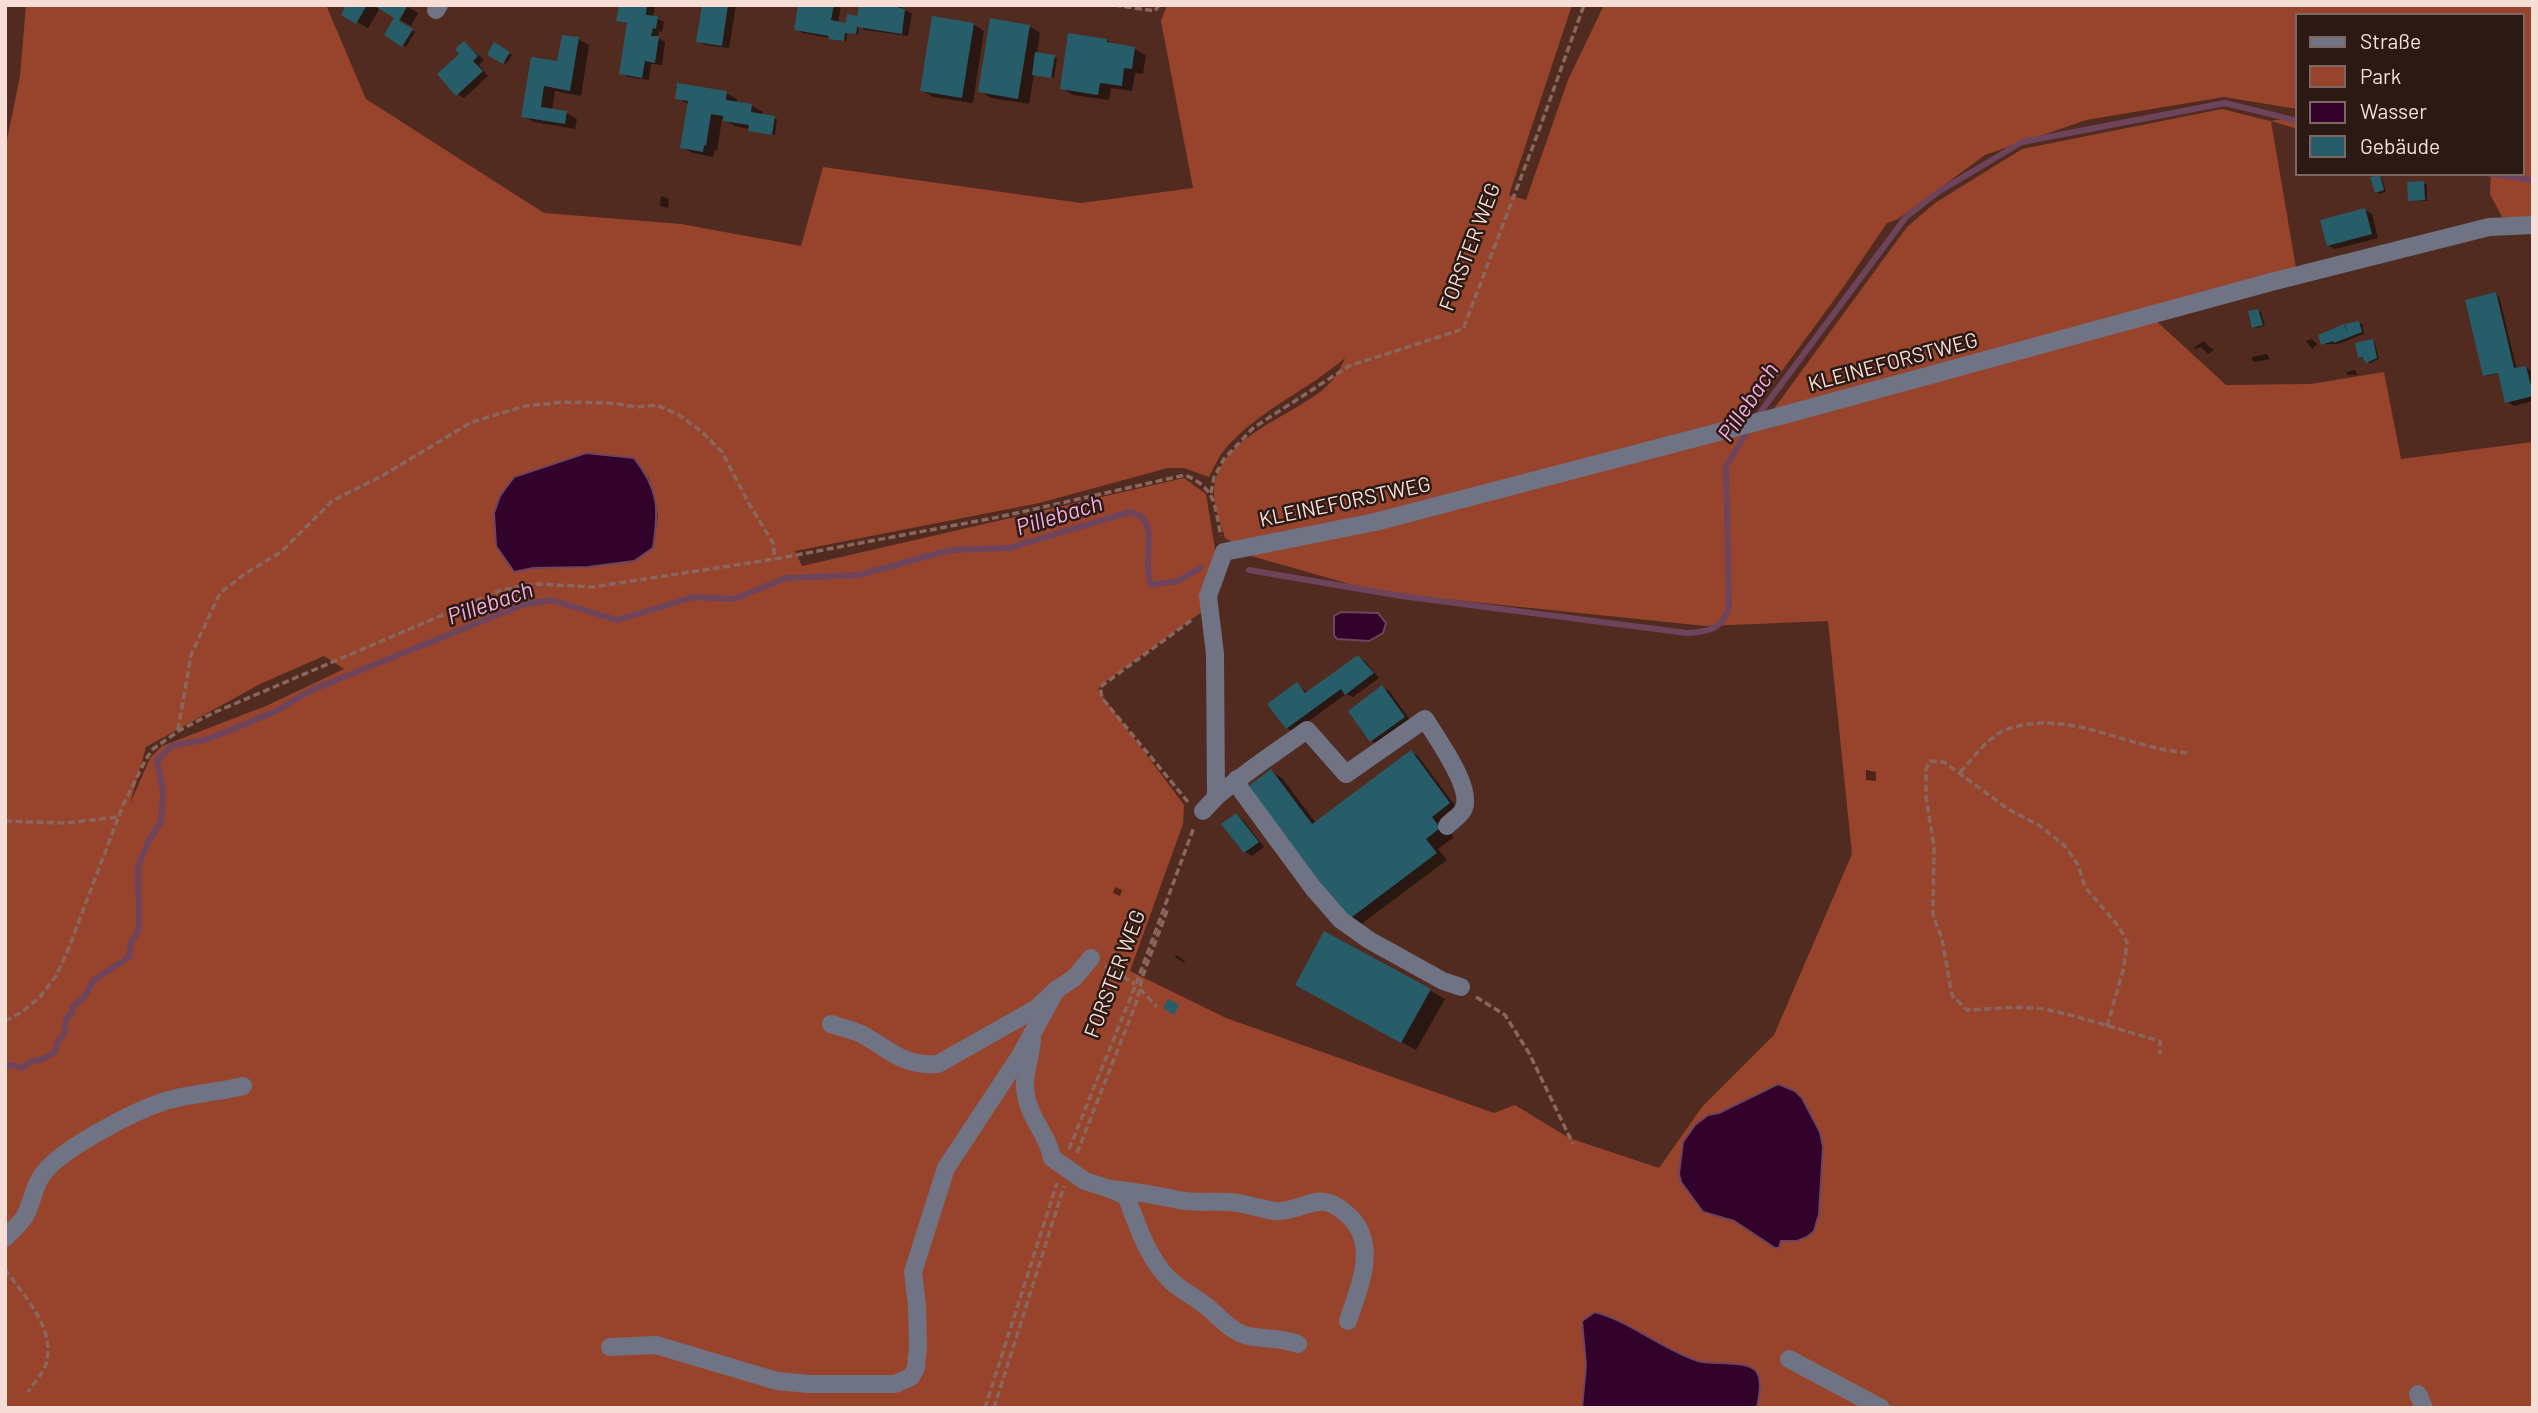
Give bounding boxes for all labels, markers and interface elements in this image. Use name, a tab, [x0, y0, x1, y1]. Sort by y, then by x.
legend	[2296, 14, 2524, 175]
text: Straße	[2360, 28, 2421, 53]
text: Park	[2360, 63, 2401, 88]
text: Wasser	[2360, 98, 2427, 123]
text: Gebäude	[2360, 133, 2440, 158]
street label: FORSTER WEG	[1433, 179, 1504, 314]
street label: KLEINEFORSTWEG	[1805, 326, 1980, 395]
water label: Pillebach	[1711, 357, 1784, 446]
street label: KLEINEFORSTWEG	[1257, 470, 1433, 531]
water label: Pillebach	[1012, 488, 1105, 540]
water label: Pillebach	[443, 574, 536, 630]
street label: FORSTER WEG	[1078, 906, 1149, 1041]

